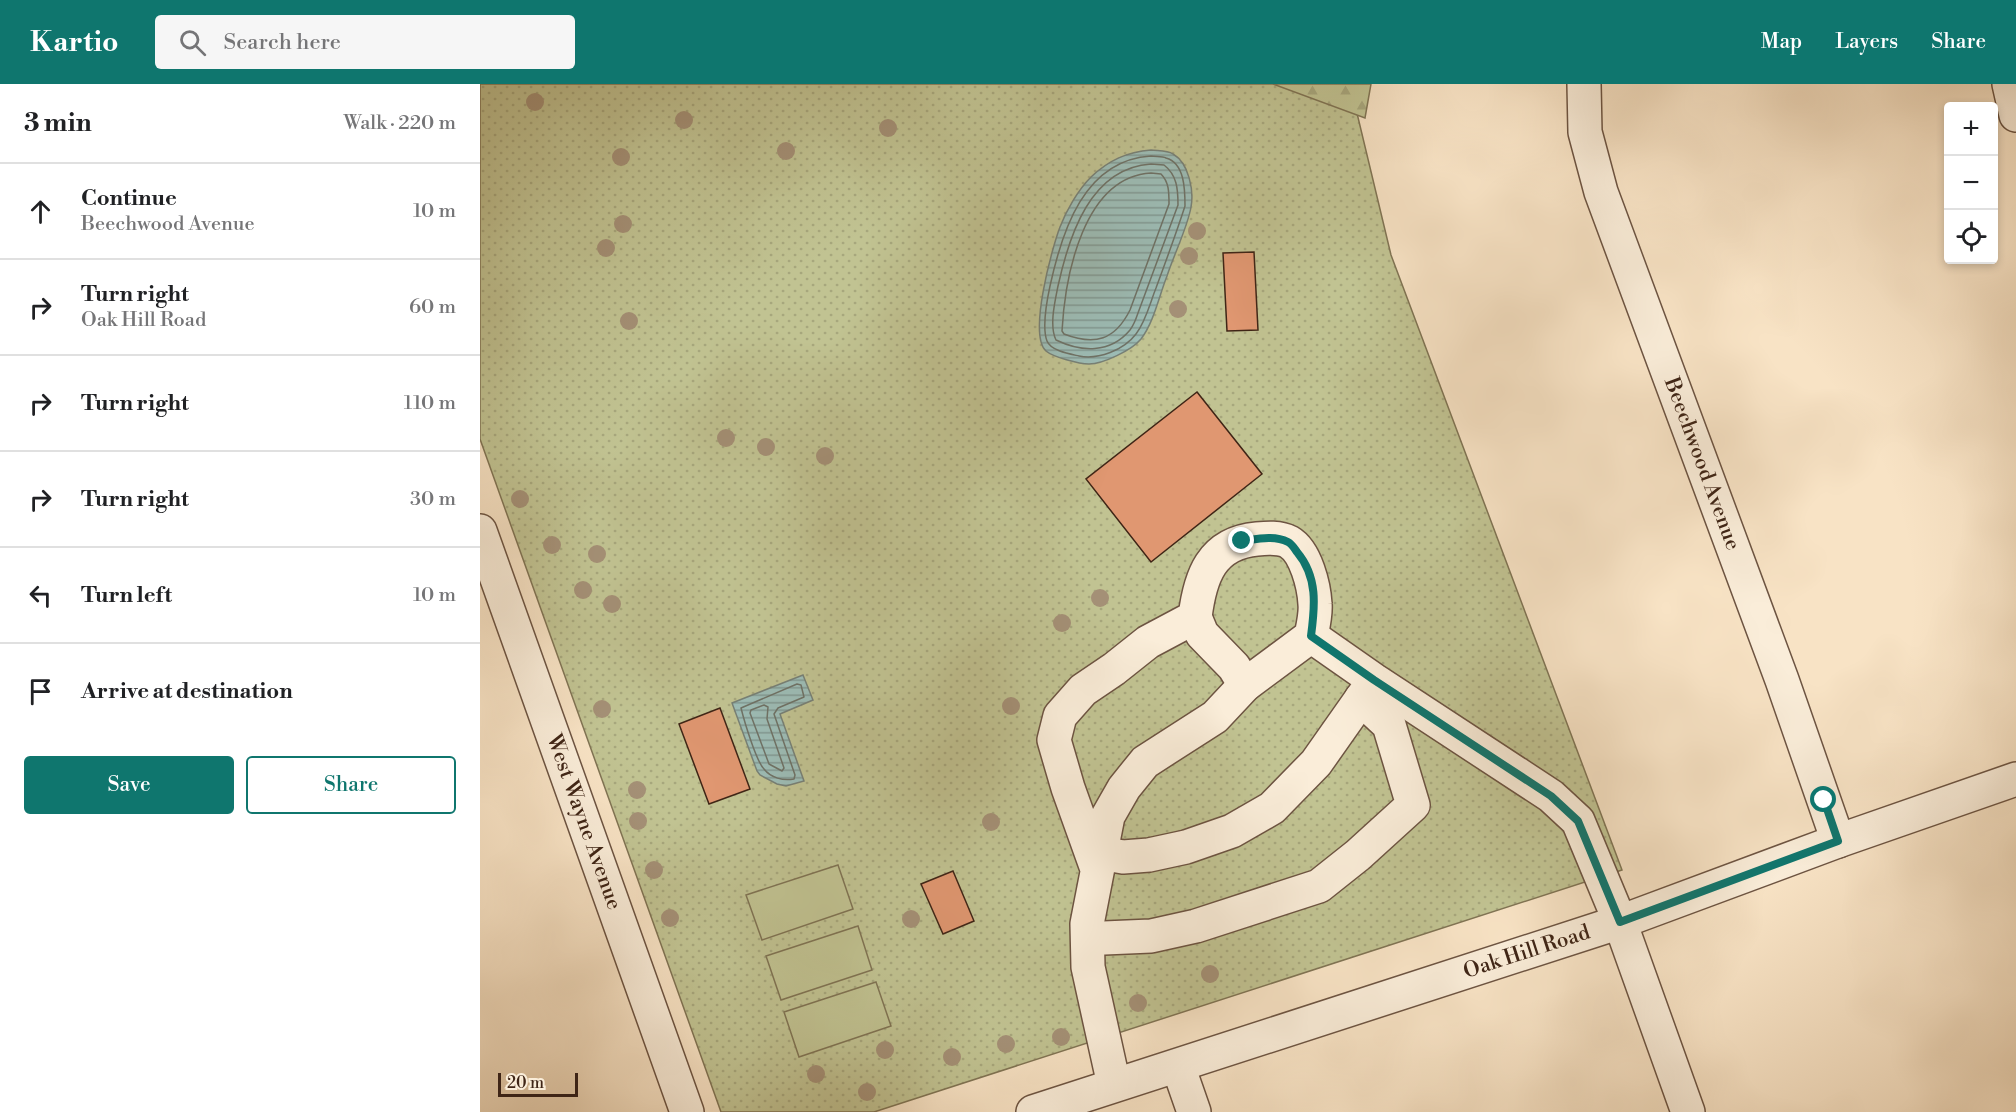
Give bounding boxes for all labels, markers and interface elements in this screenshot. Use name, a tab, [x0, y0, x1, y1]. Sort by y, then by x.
search box	[155, 15, 575, 69]
text: Kartio	[30, 25, 119, 60]
icon: search	[176, 26, 209, 59]
text: Search here	[224, 29, 341, 56]
text: Map	[1761, 29, 1802, 55]
text: Layers	[1835, 29, 1898, 55]
text: Share	[1931, 29, 1986, 55]
map controls	[1944, 102, 1998, 264]
button: +	[1944, 102, 1998, 156]
text: 3 min	[24, 107, 92, 139]
text: Walk · 220 m	[343, 111, 456, 136]
button: −	[1944, 156, 1998, 210]
text: Continue	[81, 185, 177, 212]
icon: ahead	[24, 195, 57, 228]
text: 10 m	[413, 199, 456, 224]
button: locate	[1944, 210, 1998, 264]
text: Beechwood Avenue	[81, 212, 254, 237]
text: Turn right	[81, 281, 189, 308]
icon: right	[24, 291, 57, 324]
text: 60 m	[409, 295, 456, 320]
text: Oak Hill Road	[81, 308, 206, 333]
street label: Beechwood Avenue	[1658, 373, 1746, 554]
icon: right	[24, 387, 57, 420]
text: Turn right	[81, 390, 189, 417]
text: 110 m	[404, 391, 456, 416]
icon: right	[24, 483, 57, 516]
text: Turn right	[81, 486, 189, 513]
text: 30 m	[410, 487, 456, 512]
route end	[1228, 527, 1254, 553]
icon: left	[24, 579, 57, 612]
text: Turn left	[81, 582, 172, 609]
text: 10 m	[413, 583, 456, 608]
icon: arrive	[24, 675, 57, 708]
text: Arrive at destination	[81, 678, 293, 705]
street label: West Wayne Avenue	[540, 730, 627, 913]
button: Save	[24, 756, 234, 814]
button: Share	[246, 756, 456, 814]
route start	[1810, 786, 1836, 812]
street label: Oak Hill Road	[1460, 920, 1593, 985]
scale bar	[498, 1070, 578, 1098]
text: 20 m	[507, 1073, 544, 1093]

